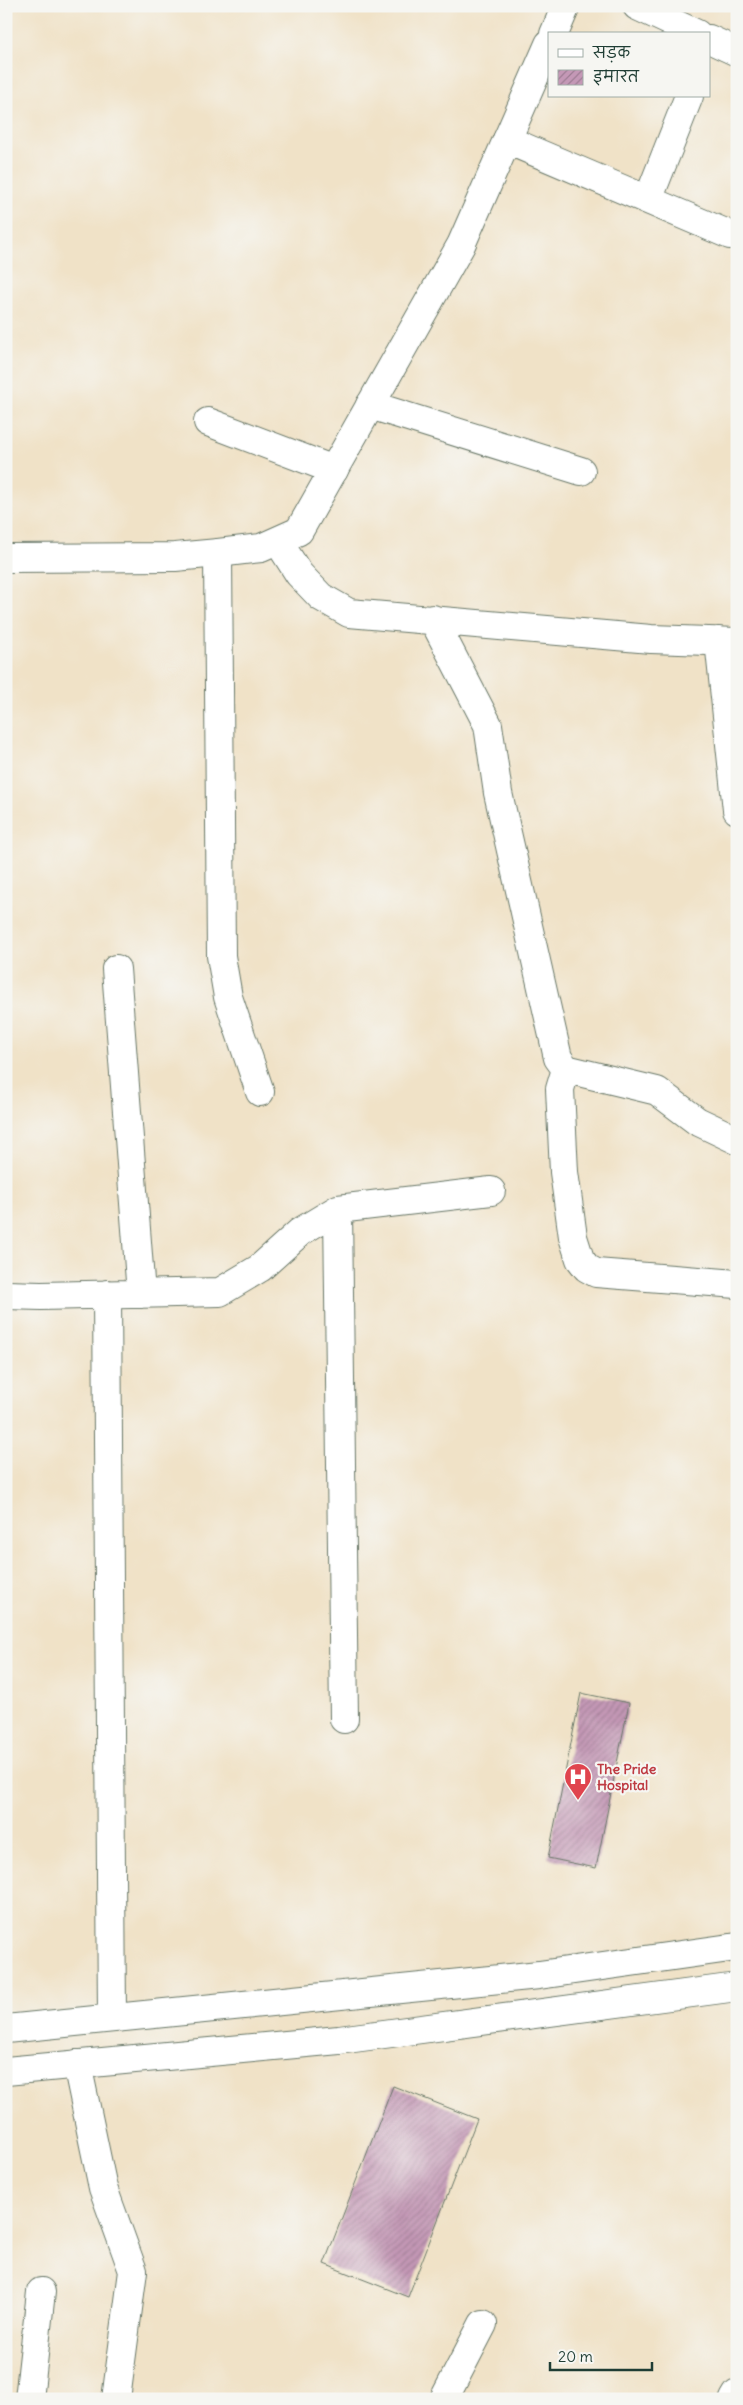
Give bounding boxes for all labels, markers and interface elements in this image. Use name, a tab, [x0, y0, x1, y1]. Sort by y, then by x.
legend	[548, 32, 710, 98]
text: सड़क	[592, 43, 631, 63]
text: इमारत	[593, 67, 640, 86]
place label: The Pride Hospital	[597, 1760, 657, 1794]
hospital icon: The Pride Hospital	[563, 1762, 593, 1801]
scale bar	[550, 2340, 653, 2372]
text: 20 m	[558, 2347, 593, 2366]

